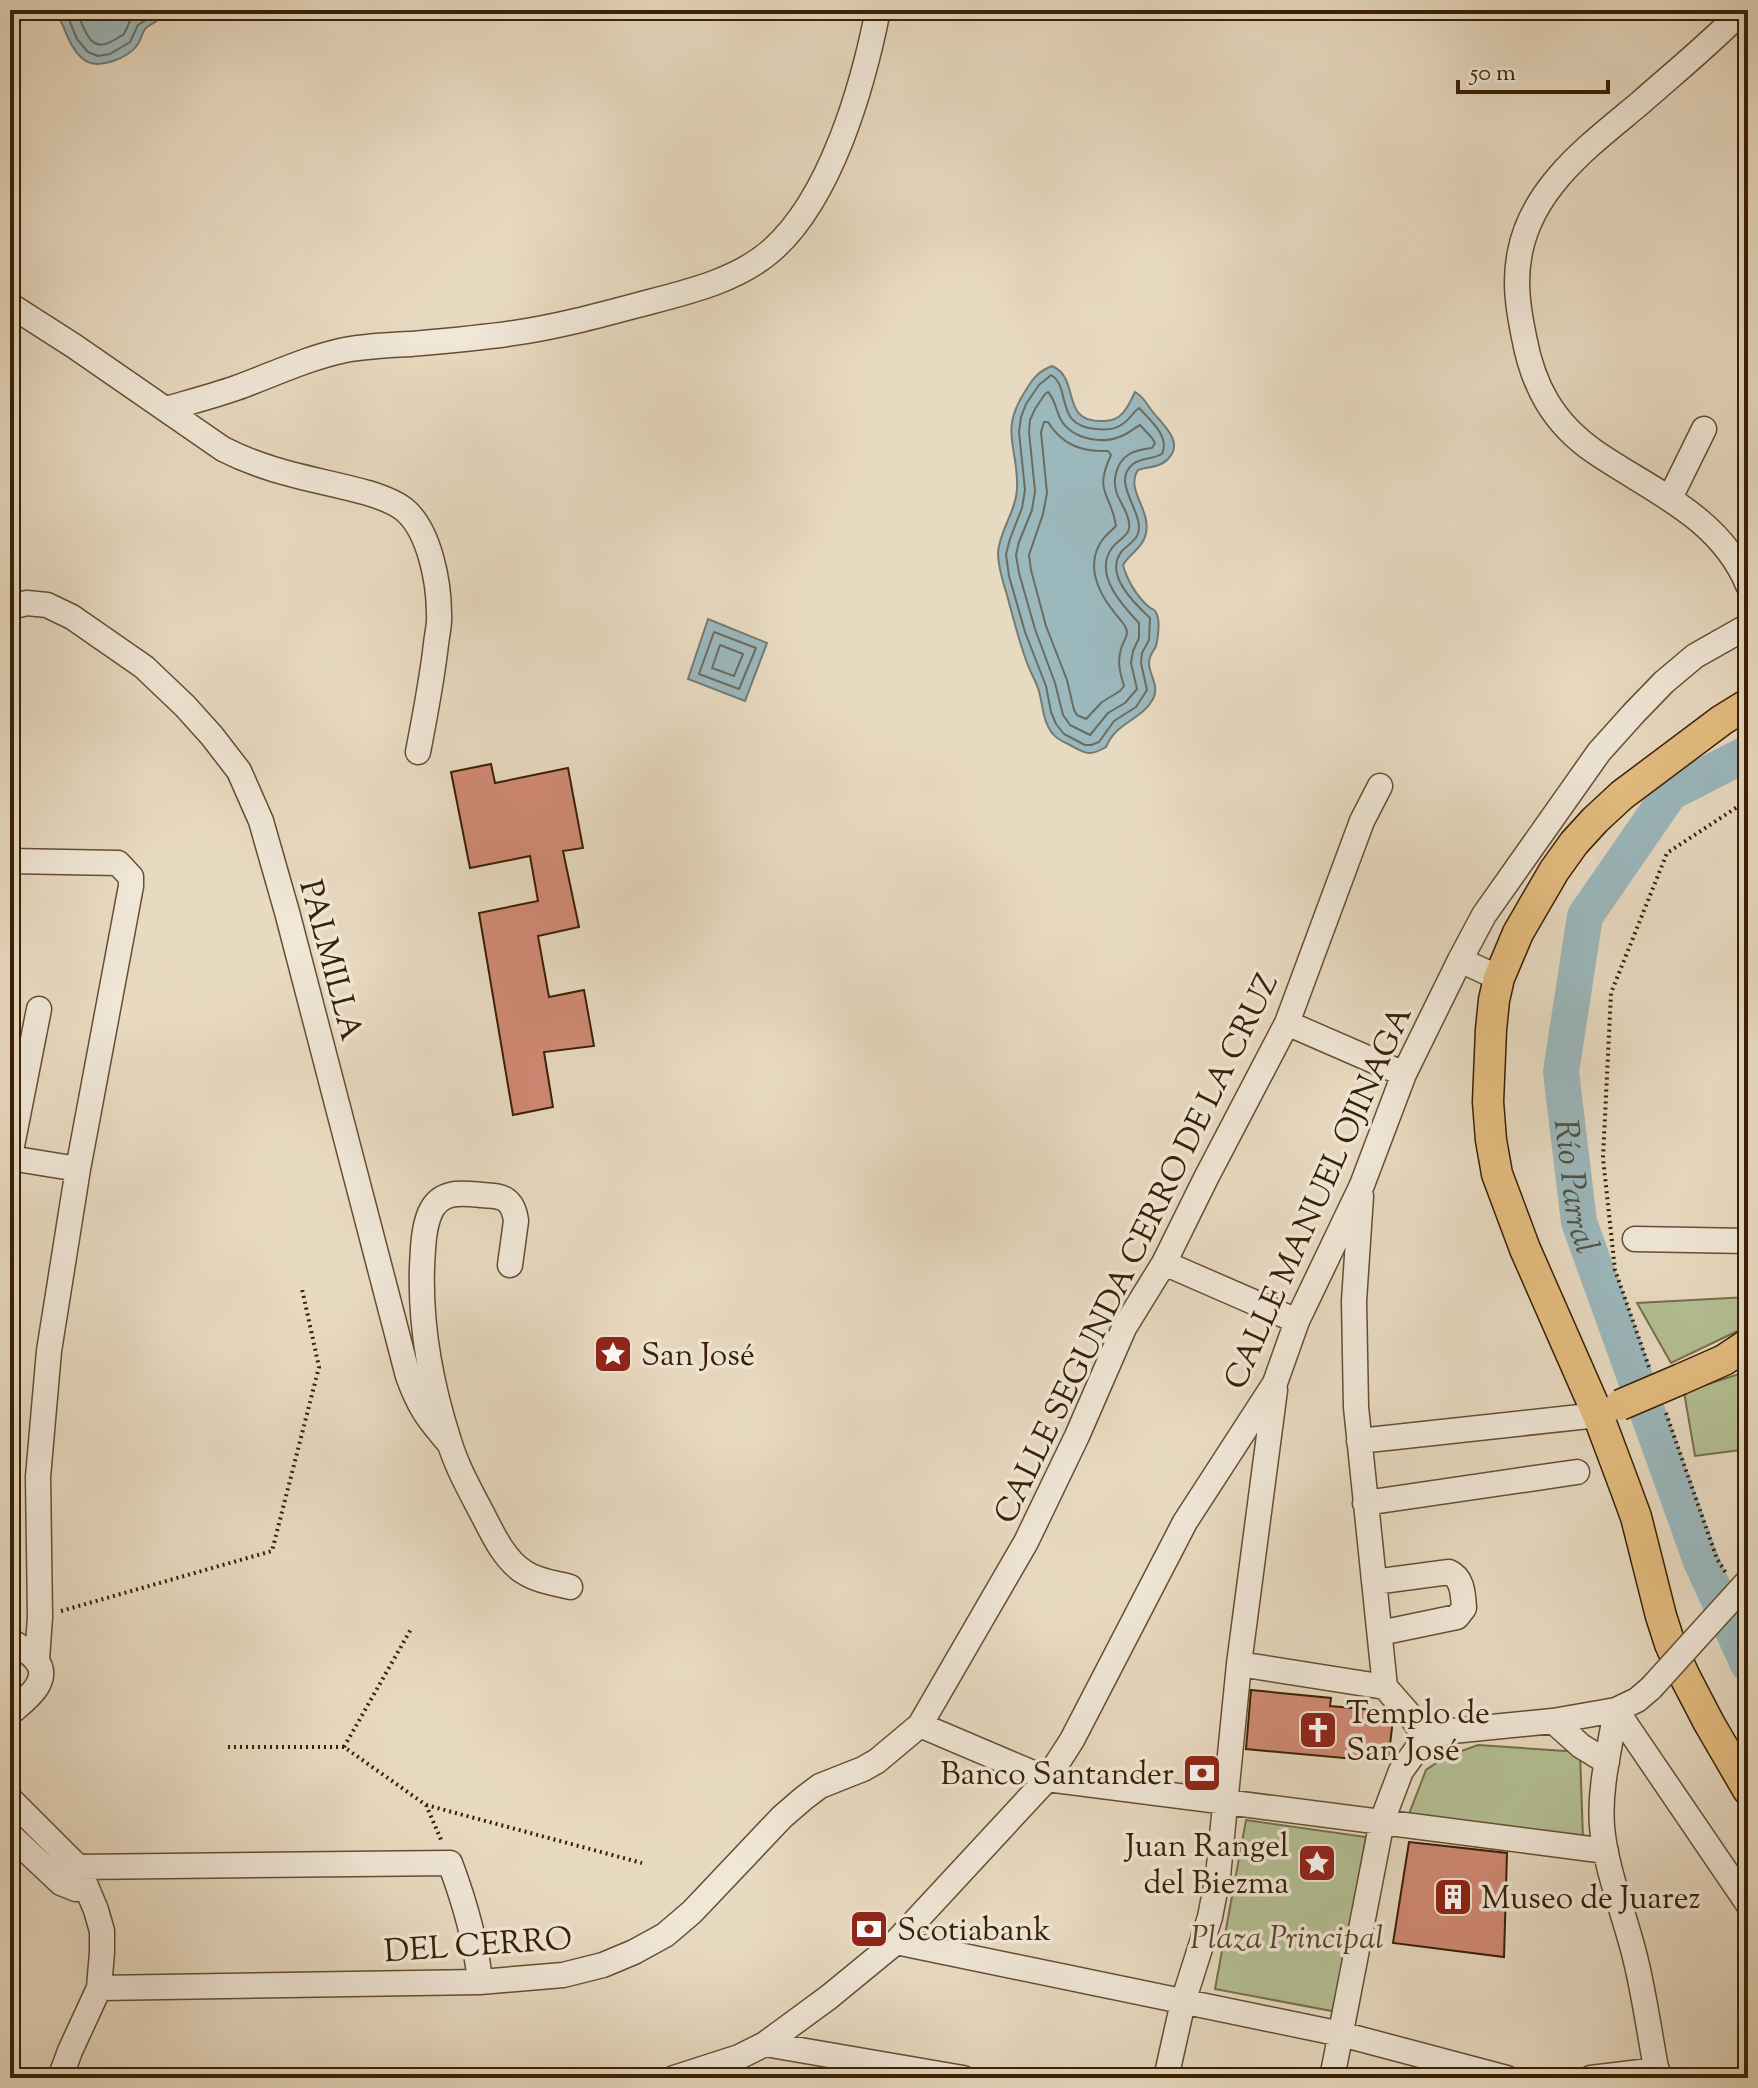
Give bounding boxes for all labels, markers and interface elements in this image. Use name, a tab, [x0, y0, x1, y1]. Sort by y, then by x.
scale bar	[1458, 44, 1608, 94]
text: 50 m	[1468, 57, 1516, 91]
street label: PALMILLA	[286, 875, 373, 1046]
street label: CALLE SEGUNDA CERRO DE LA CRUZ	[984, 967, 1291, 1532]
street label: CALLE MANUEL OJINAGA	[1214, 999, 1425, 1397]
water label: Río Parral	[1539, 1117, 1609, 1261]
place icon: San José	[592, 1333, 634, 1375]
place label: San José	[641, 1334, 755, 1380]
place label: Templo de San José	[1346, 1692, 1490, 1775]
church icon: Templo de San José	[1297, 1709, 1339, 1751]
bank icon: Banco Santander	[1181, 1752, 1223, 1794]
place label: Banco Santander	[940, 1753, 1174, 1799]
place label: Juan Rangel del Biezma	[1123, 1825, 1289, 1908]
place icon: Juan Rangel del Biezma	[1296, 1842, 1338, 1884]
building icon: Museo de Juarez	[1432, 1876, 1474, 1918]
place label: Museo de Juarez	[1481, 1877, 1701, 1923]
bank icon: Scotiabank	[848, 1908, 890, 1950]
place label: Scotiabank	[897, 1909, 1051, 1955]
street label: DEL CERRO	[383, 1917, 574, 1977]
park label: Plaza Principal	[1190, 1917, 1384, 1963]

